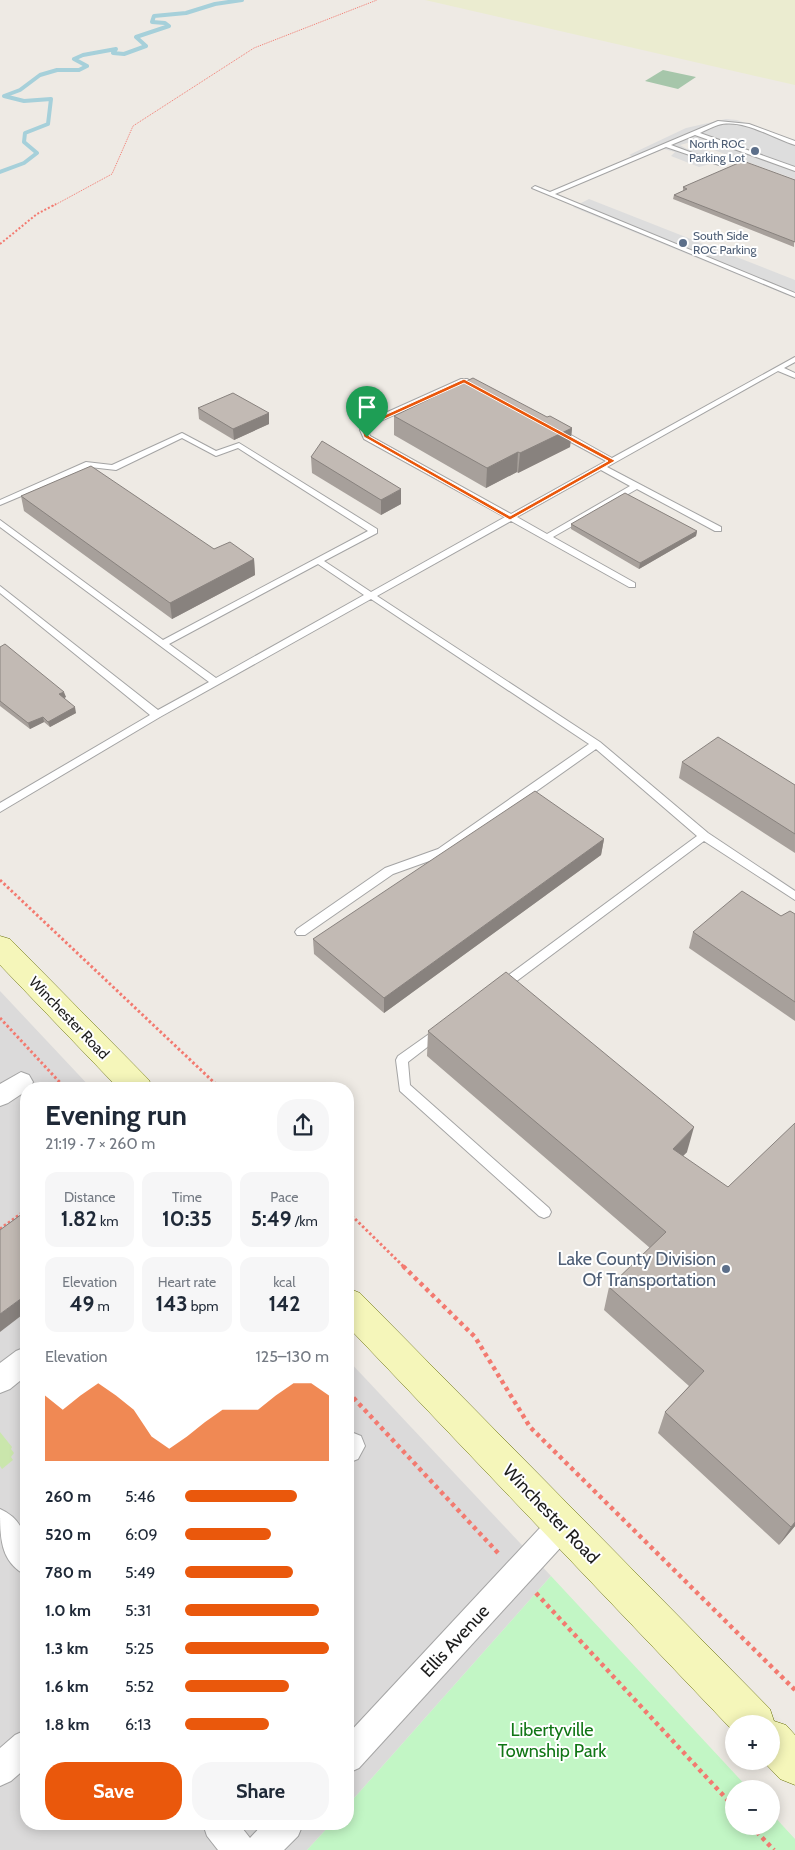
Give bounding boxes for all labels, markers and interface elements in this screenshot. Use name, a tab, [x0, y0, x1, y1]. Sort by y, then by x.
place label: North ROC Parking Lot	[689, 136, 745, 165]
marker: North ROC Parking Lot	[749, 145, 761, 157]
place label: South Side ROC Parking	[693, 228, 757, 257]
marker: South Side ROC Parking	[677, 237, 689, 249]
pin	[346, 386, 388, 437]
icon: arrive	[353, 393, 381, 421]
street label: Winchester Road	[25, 973, 113, 1063]
text: Evening run	[45, 1098, 187, 1132]
button: share	[277, 1099, 329, 1151]
text: 21:19 · 7 × 260 m	[45, 1134, 155, 1153]
text: Distance	[64, 1188, 115, 1206]
text: Time	[172, 1188, 202, 1206]
text: Pace	[270, 1188, 298, 1206]
text: 1.82	[61, 1206, 97, 1231]
text: 10:35	[162, 1206, 212, 1231]
text: 5:49	[251, 1206, 292, 1231]
text: km	[97, 1212, 119, 1230]
text: /km	[292, 1212, 318, 1230]
place label: Lake County Division Of Transportation	[557, 1248, 716, 1291]
marker: Lake County Division Of Transportation	[720, 1263, 732, 1275]
text: Elevation	[62, 1273, 117, 1291]
text: Heart rate	[158, 1273, 216, 1291]
text: kcal	[273, 1273, 296, 1291]
text: 49	[70, 1291, 94, 1316]
text: 143	[155, 1291, 188, 1316]
text: 142	[268, 1291, 300, 1316]
text: m	[94, 1297, 110, 1315]
text: bpm	[188, 1297, 219, 1315]
text: Elevation	[45, 1347, 108, 1366]
text: 125–130 m	[256, 1347, 329, 1366]
street label: Winchester Road	[498, 1460, 604, 1568]
text: 260 m	[45, 1487, 91, 1506]
text: 5:46	[125, 1487, 155, 1506]
text: 520 m	[45, 1525, 91, 1544]
text: 6:09	[125, 1525, 158, 1544]
text: 780 m	[45, 1563, 92, 1582]
text: 5:49	[125, 1563, 155, 1582]
street label: Ellis Avenue	[416, 1600, 494, 1682]
text: 1.0 km	[45, 1601, 91, 1620]
text: 5:31	[125, 1601, 151, 1620]
text: 1.3 km	[45, 1639, 88, 1658]
text: 5:25	[125, 1639, 154, 1658]
text: 1.6 km	[45, 1677, 89, 1696]
text: 5:52	[125, 1677, 154, 1696]
text: 1.8 km	[45, 1715, 89, 1734]
text: 6:13	[125, 1715, 151, 1734]
map controls	[725, 1715, 780, 1835]
button: +	[725, 1715, 780, 1770]
park label: Libertyville Township Park	[498, 1719, 607, 1762]
button: Save	[45, 1762, 182, 1820]
button: Share	[192, 1762, 329, 1820]
button: −	[725, 1780, 780, 1835]

